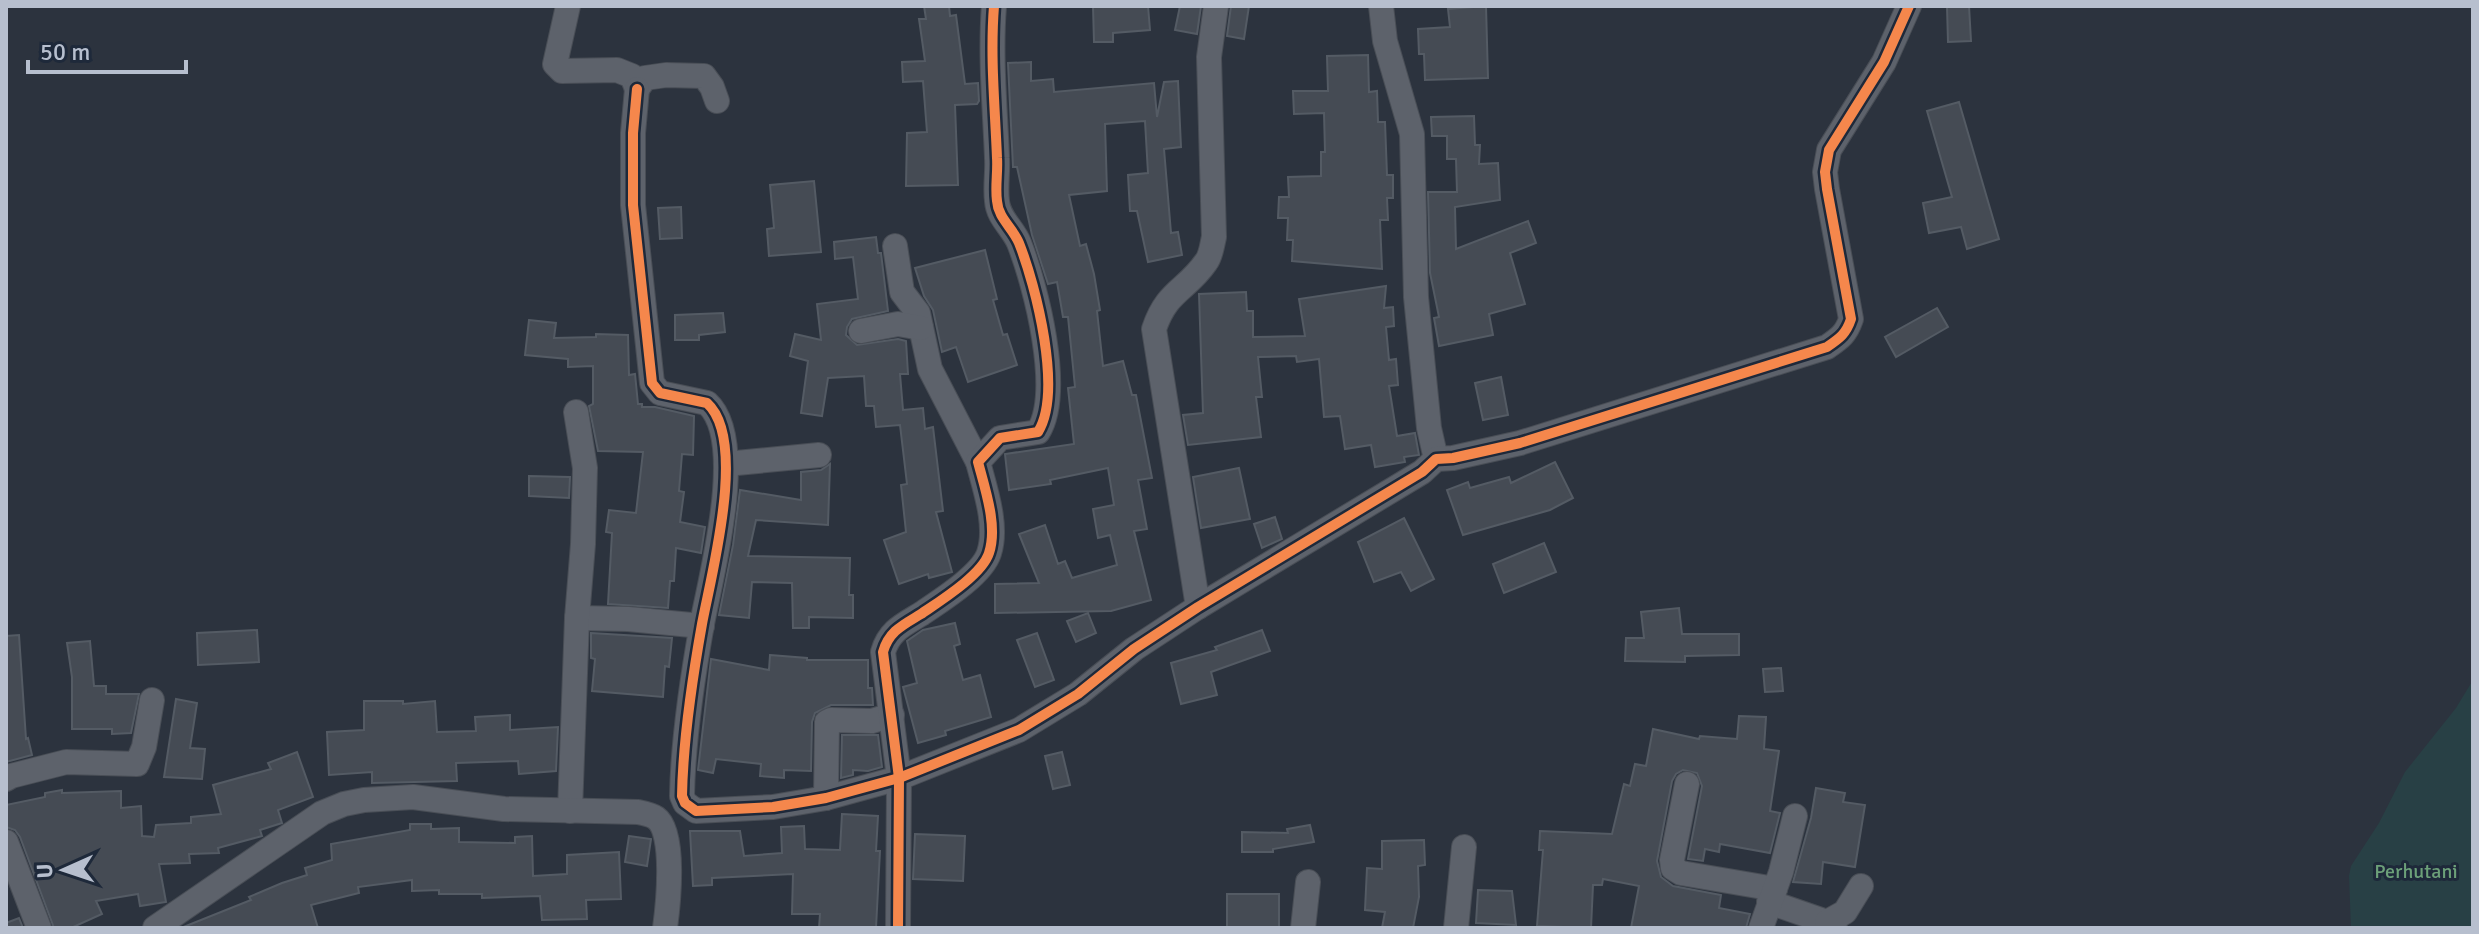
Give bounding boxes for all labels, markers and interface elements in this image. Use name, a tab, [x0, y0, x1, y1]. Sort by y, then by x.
scale bar	[28, 24, 186, 74]
text: 50 m	[40, 37, 90, 67]
north arrow	[24, 830, 104, 910]
park label: Perhutani	[2374, 859, 2458, 884]
text: U	[31, 863, 58, 879]

